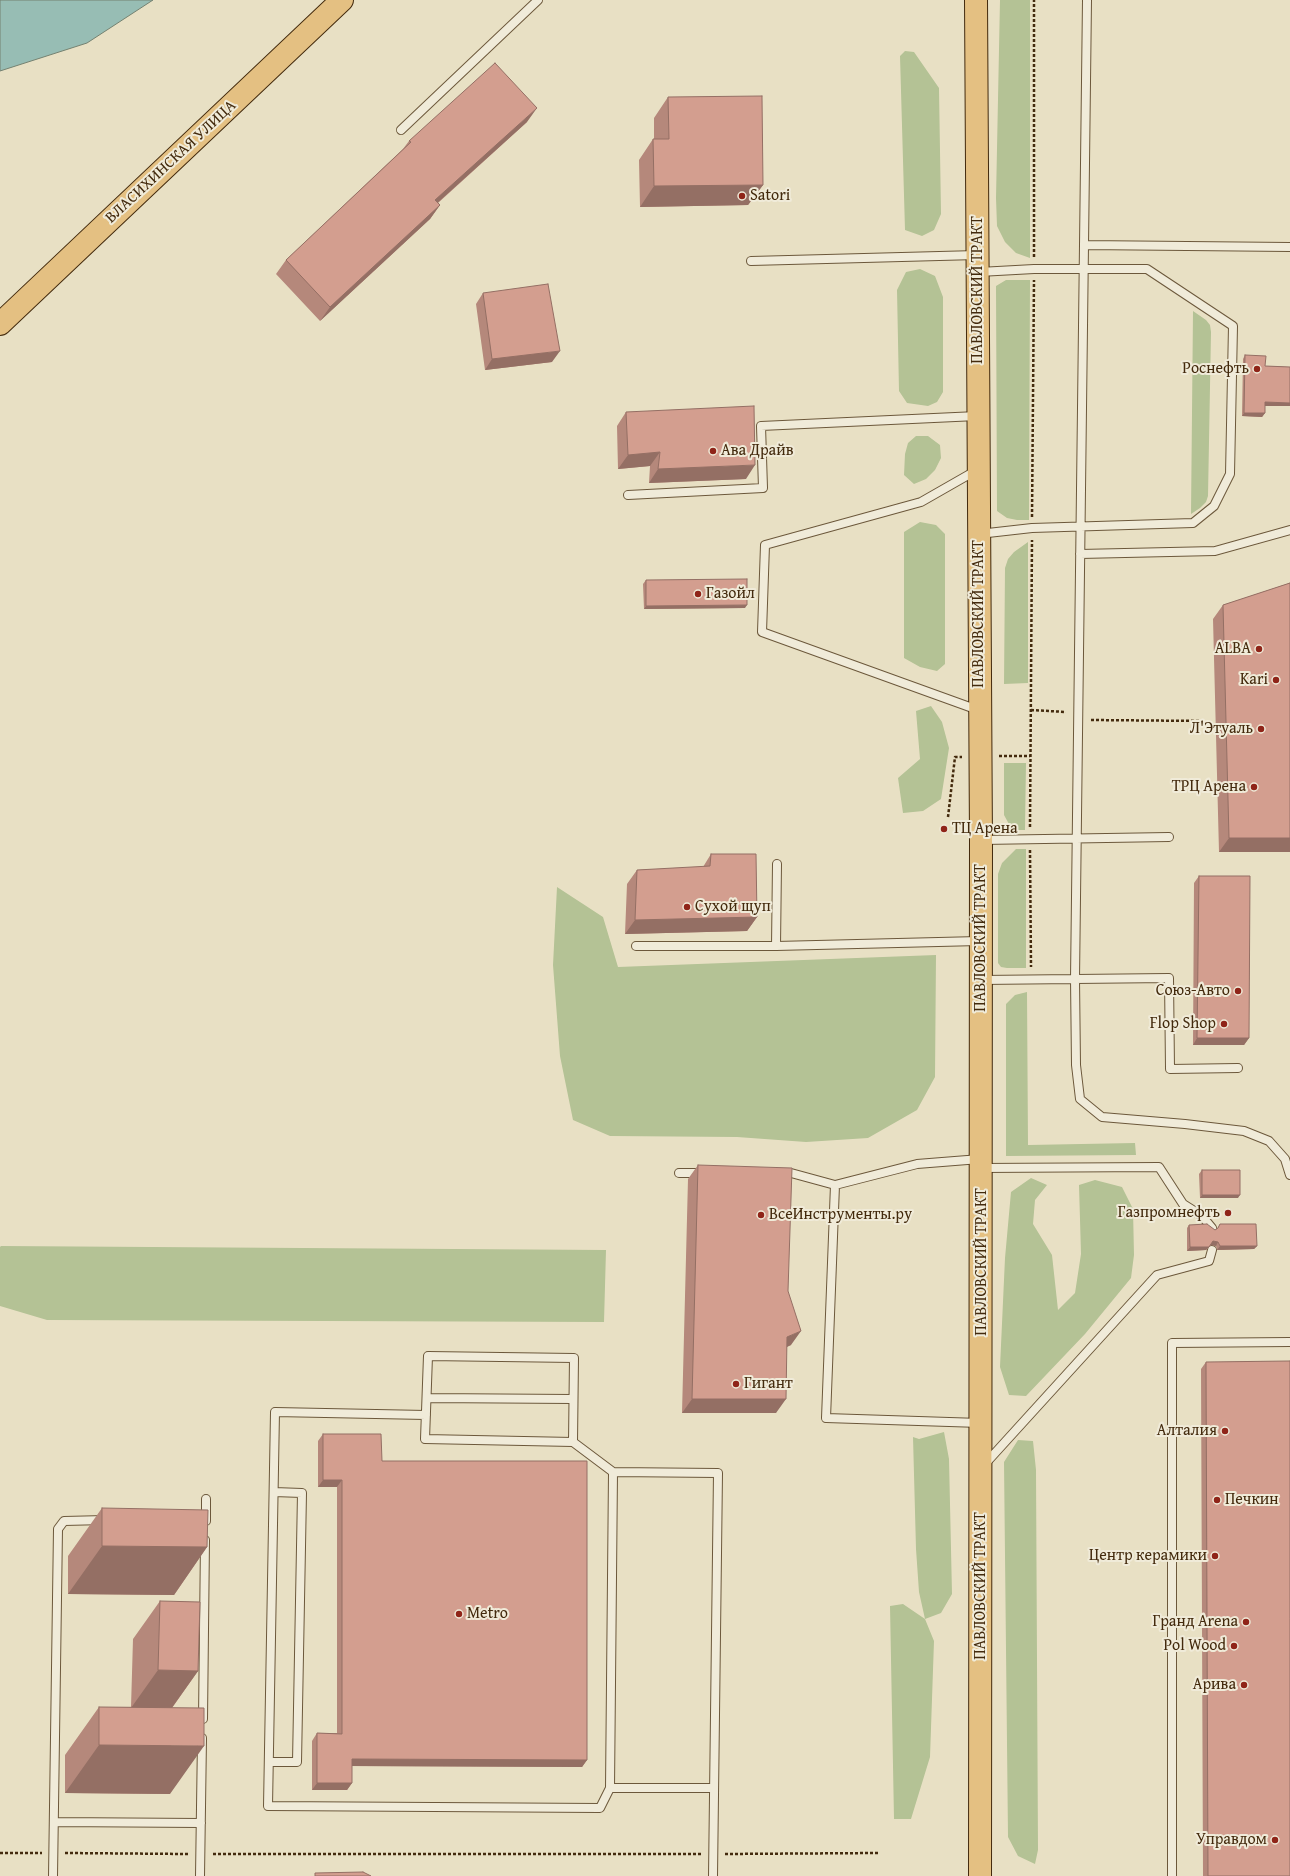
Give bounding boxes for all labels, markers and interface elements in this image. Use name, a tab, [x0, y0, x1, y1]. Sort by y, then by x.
street label: ВЛАСИХИНСКАЯ УЛИЦА	[102, 96, 240, 228]
place label: Satori	[750, 186, 790, 206]
marker: Satori	[737, 191, 747, 201]
street label: ПАВЛОВСКИЙ ТРАКТ	[968, 216, 988, 364]
place label: Роснефть	[1182, 359, 1249, 379]
marker: Роснефть	[1252, 364, 1262, 374]
place label: Ава Драйв	[721, 441, 793, 461]
marker: Ава Драйв	[708, 446, 718, 456]
street label: ПАВЛОВСКИЙ ТРАКТ	[969, 540, 989, 688]
place label: Газойл	[706, 584, 755, 604]
marker: Газойл	[693, 589, 703, 599]
place label: ALBA	[1215, 639, 1251, 659]
marker: ALBA	[1254, 644, 1264, 654]
place label: Kari	[1240, 670, 1268, 690]
marker: Kari	[1271, 675, 1281, 685]
place label: Л'Этуаль	[1190, 719, 1253, 739]
marker: Л'Этуаль	[1256, 724, 1266, 734]
place label: ТРЦ Арена	[1172, 777, 1246, 797]
marker: ТРЦ Арена	[1249, 782, 1259, 792]
place label: ТЦ Арена	[952, 819, 1018, 839]
marker: ТЦ Арена	[939, 824, 949, 834]
street label: ПАВЛОВСКИЙ ТРАКТ	[971, 864, 991, 1012]
place label: Сухой щуп	[695, 897, 771, 917]
marker: Сухой щуп	[682, 902, 692, 912]
place label: Союз-Авто	[1156, 981, 1230, 1001]
marker: Союз-Авто	[1233, 986, 1243, 996]
place label: Flop Shop	[1150, 1014, 1216, 1034]
marker: Flop Shop	[1219, 1019, 1229, 1029]
street label: ПАВЛОВСКИЙ ТРАКТ	[972, 1188, 992, 1336]
place label: Газпромнефть	[1118, 1203, 1220, 1223]
place label: ВсеИнструменты.ру	[769, 1205, 912, 1225]
marker: Газпромнефть	[1223, 1208, 1233, 1218]
marker: ВсеИнструменты.ру	[756, 1210, 766, 1220]
place label: Гигант	[744, 1374, 793, 1394]
marker: Гигант	[731, 1379, 741, 1389]
place label: Алталия	[1157, 1421, 1217, 1441]
marker: Алталия	[1220, 1426, 1230, 1436]
place label: Печкин	[1225, 1490, 1279, 1510]
marker: Печкин	[1212, 1495, 1222, 1505]
street label: ПАВЛОВСКИЙ ТРАКТ	[971, 1512, 991, 1660]
place label: Центр керамики	[1089, 1546, 1207, 1566]
marker: Центр керамики	[1210, 1551, 1220, 1561]
place label: Metro	[467, 1604, 508, 1624]
marker: Metro	[454, 1609, 464, 1619]
place label: Гранд Arena	[1152, 1612, 1238, 1632]
marker: Гранд Arena	[1241, 1617, 1251, 1627]
place label: Pol Wood	[1163, 1636, 1226, 1656]
marker: Pol Wood	[1229, 1641, 1239, 1651]
place label: Арива	[1193, 1675, 1236, 1695]
marker: Арива	[1239, 1680, 1249, 1690]
place label: Управдом	[1196, 1830, 1267, 1850]
marker: Управдом	[1270, 1835, 1280, 1845]

